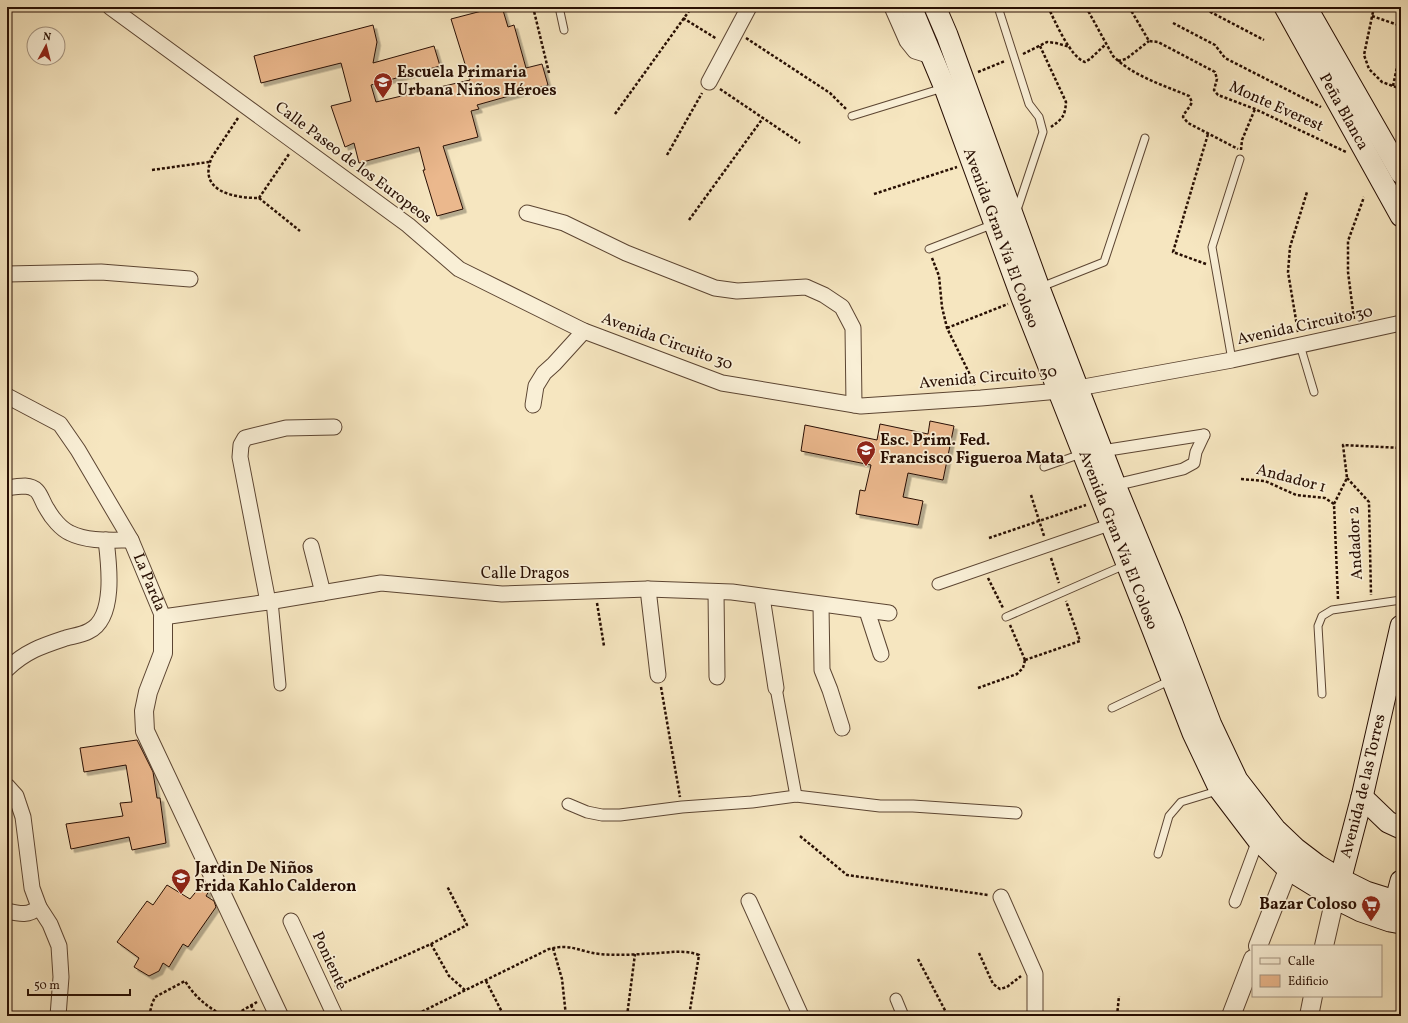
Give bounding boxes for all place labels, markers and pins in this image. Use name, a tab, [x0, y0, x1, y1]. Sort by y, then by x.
place label: Escuela Primaria Urbana Niños Héroes	[397, 62, 557, 102]
school or university icon: Escuela Primaria Urbana Niños Héroes	[372, 71, 394, 99]
place label: Esc. Prim. Fed. Francisco Figueroa Mata	[880, 430, 1065, 470]
school or university icon: Esc. Prim. Fed. Francisco Figueroa Mata	[855, 439, 877, 467]
place label: Jardin De Niños Frida Kahlo Calderon	[194, 858, 357, 898]
school or university icon: Jardin De Niños Frida Kahlo Calderon	[170, 867, 192, 895]
place label: Bazar Coloso	[1259, 894, 1357, 916]
supermarket icon: Bazar Coloso	[1360, 894, 1382, 922]

